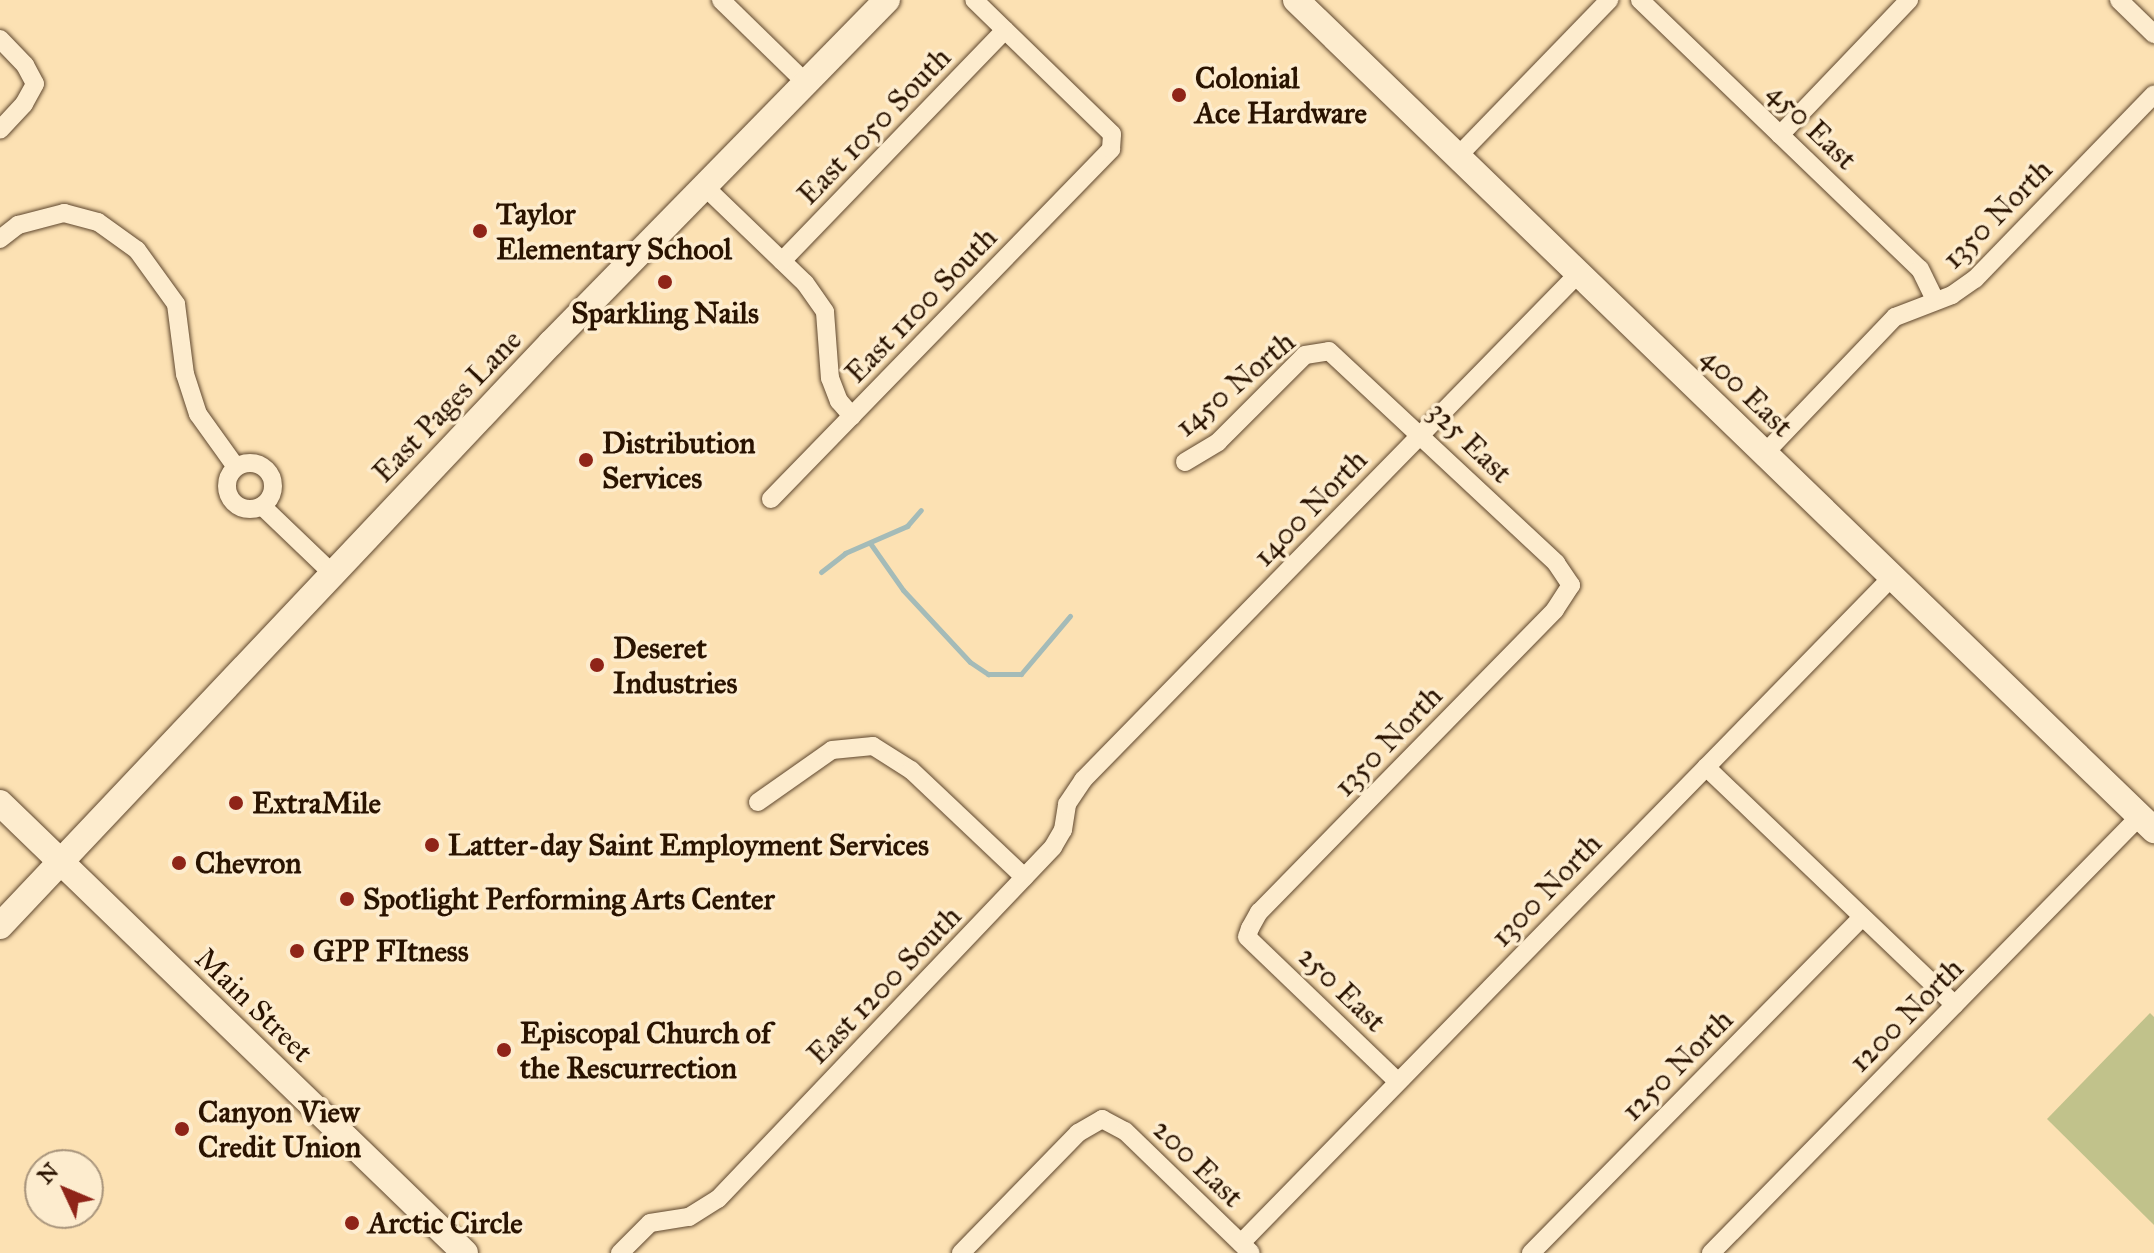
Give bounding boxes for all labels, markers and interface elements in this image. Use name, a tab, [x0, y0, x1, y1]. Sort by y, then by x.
street label: East 1050 South	[790, 40, 958, 212]
place label: Colonial Ace Hardware	[1195, 60, 1367, 130]
street label: 450 East	[1760, 75, 1864, 177]
marker: Colonial Ace Hardware	[1170, 86, 1188, 104]
street label: 1350 North	[1935, 152, 2059, 276]
place label: Taylor Elementary School	[496, 196, 732, 266]
street label: East 1100 South	[838, 219, 1004, 391]
marker: Taylor Elementary School	[471, 222, 489, 240]
marker: Sparkling Nails	[656, 273, 674, 291]
place label: Sparkling Nails	[571, 295, 759, 331]
street label: East Pages Lane	[365, 322, 529, 490]
street label: 1450 North	[1168, 324, 1302, 444]
street label: 400 East	[1694, 340, 1800, 444]
street label: 325 East	[1421, 393, 1519, 491]
place label: Distribution Services	[602, 425, 756, 496]
street label: 1400 North	[1245, 442, 1375, 574]
marker: Distribution Services	[577, 451, 595, 469]
place label: Deseret Industries	[613, 630, 737, 700]
marker: Deseret Industries	[588, 656, 606, 674]
street label: 1350 North	[1326, 678, 1450, 804]
place label: ExtraMile	[252, 785, 381, 821]
marker: ExtraMile	[227, 794, 245, 812]
street label: 1300 North	[1483, 826, 1609, 954]
place label: Latter-day Saint Employment Services	[448, 827, 929, 863]
marker: Latter-day Saint Employment Services	[423, 836, 441, 854]
place label: Chevron	[195, 845, 302, 881]
marker: Chevron	[170, 854, 188, 872]
place label: Spotlight Performing Arts Center	[363, 881, 775, 917]
marker: Spotlight Performing Arts Center	[338, 890, 356, 908]
street label: East 1200 South	[799, 898, 969, 1072]
place label: GPP FItness	[313, 933, 469, 969]
street label: 250 East	[1291, 938, 1393, 1040]
street label: Main Street	[188, 940, 320, 1070]
marker: GPP FItness	[288, 942, 306, 960]
street label: 1200 North	[1841, 950, 1971, 1080]
street label: 1250 North	[1614, 1002, 1740, 1128]
place label: Episcopal Church of the Rescurrection	[520, 1015, 771, 1086]
marker: Episcopal Church of the Rescurrection	[495, 1041, 513, 1059]
place label: Canyon View Credit Union	[198, 1094, 361, 1164]
street label: 200 East	[1145, 1111, 1251, 1215]
marker: Canyon View Credit Union	[173, 1120, 191, 1138]
north arrow	[24, 1149, 104, 1229]
text: N	[32, 1157, 64, 1189]
place label: Arctic Circle	[368, 1205, 523, 1241]
marker: Arctic Circle	[343, 1214, 361, 1232]

